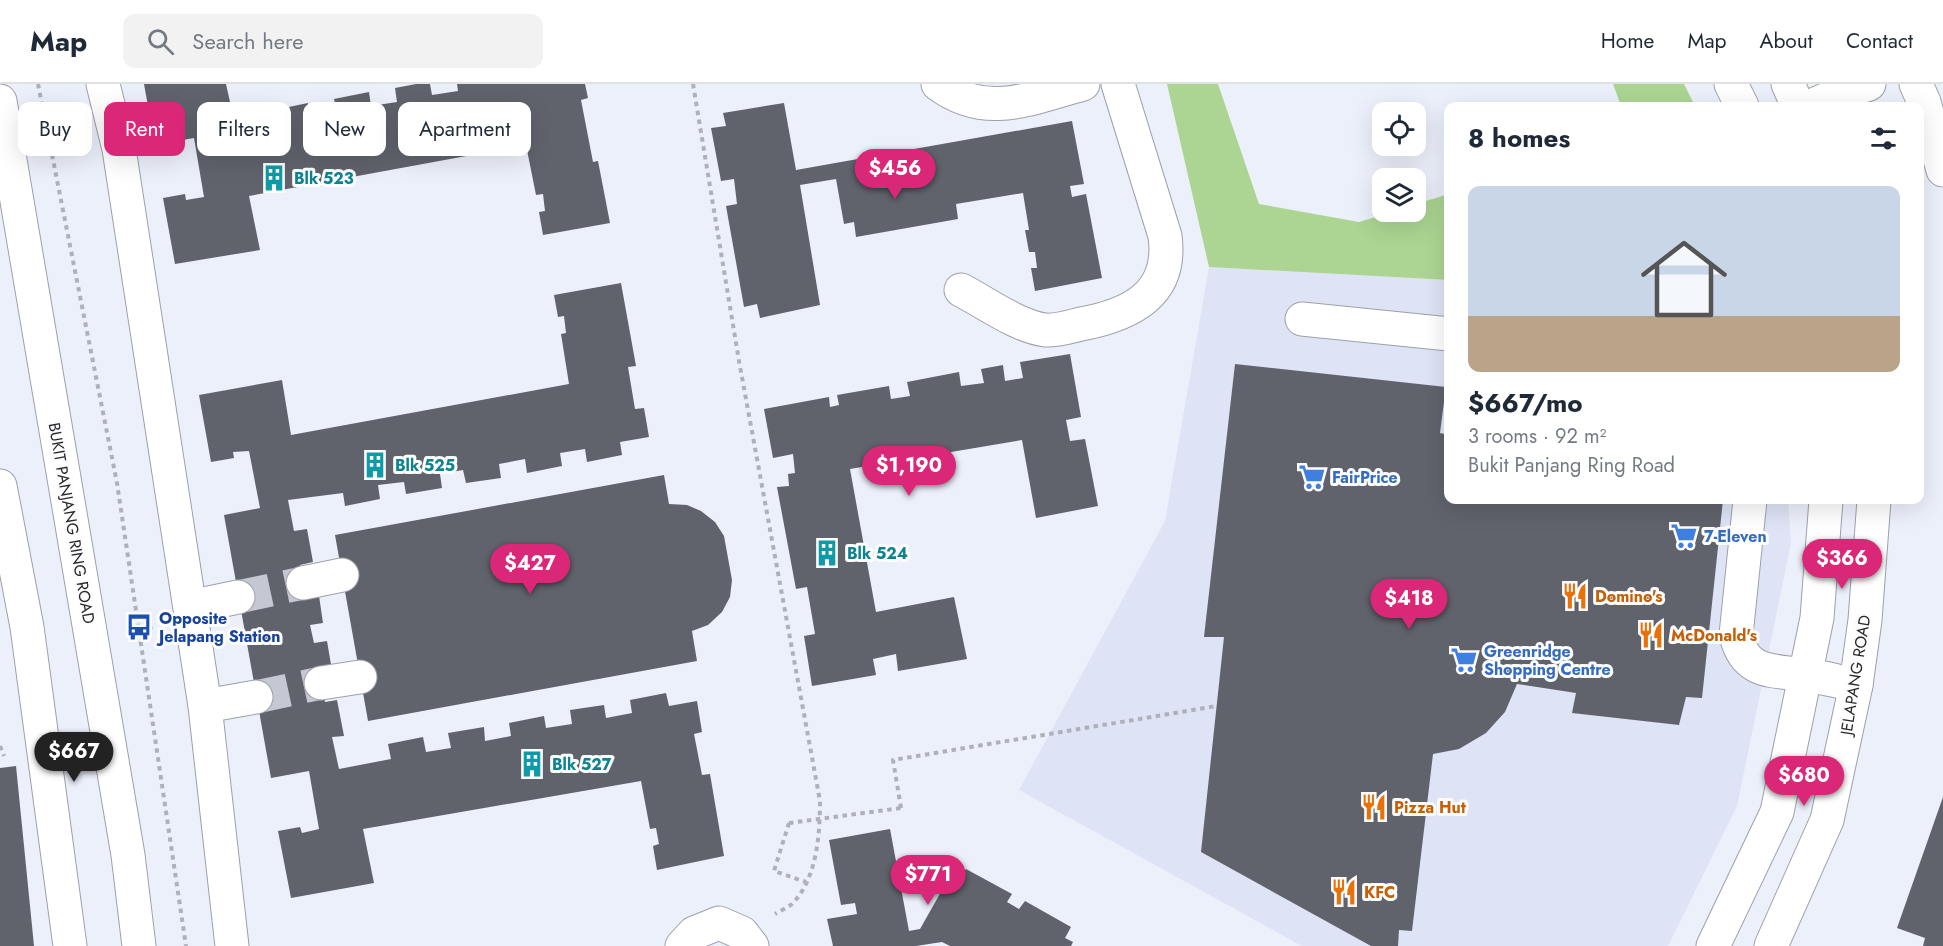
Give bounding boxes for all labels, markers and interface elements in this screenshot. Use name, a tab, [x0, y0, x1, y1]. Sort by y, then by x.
search box	[123, 14, 543, 68]
text: Map	[30, 21, 87, 62]
icon: search	[144, 25, 177, 58]
text: Search here	[192, 25, 304, 57]
text: Home	[1601, 26, 1654, 56]
text: Map	[1687, 26, 1727, 56]
text: About	[1760, 26, 1813, 56]
text: Contact	[1846, 26, 1913, 56]
chip: Buy	[18, 102, 92, 156]
chip: Rent	[104, 102, 185, 156]
chip: Filters	[197, 102, 291, 156]
chip: New	[303, 102, 386, 156]
chip: Apartment	[398, 102, 531, 156]
map controls	[1372, 102, 1426, 222]
button: locate	[1372, 102, 1426, 156]
text: 8 homes	[1468, 119, 1570, 157]
icon: filters	[1867, 122, 1900, 155]
pin: $456	[859, 149, 931, 200]
text: $456	[869, 154, 921, 183]
building icon: Blk 523	[259, 163, 289, 193]
place label: Blk 523	[294, 167, 354, 190]
button: layers	[1372, 168, 1426, 222]
icon: home	[1630, 225, 1738, 333]
text: $667/mo	[1468, 384, 1583, 422]
street label: BUKIT PANJANG RING ROAD	[42, 421, 101, 626]
text: 3 rooms · 92 m²	[1468, 422, 1606, 451]
pin: $1,190	[860, 446, 958, 497]
building icon: Blk 525	[360, 450, 390, 480]
text: $1,190	[876, 451, 942, 480]
text: Bukit Panjang Ring Road	[1468, 451, 1675, 480]
place label: Blk 525	[395, 454, 455, 477]
supermarket icon: FairPrice	[1297, 462, 1327, 492]
place label: FairPrice	[1332, 466, 1398, 489]
supermarket icon: 7-Eleven	[1669, 521, 1699, 551]
place label: 7-Eleven	[1704, 525, 1767, 548]
building icon: Blk 524	[812, 538, 842, 568]
pin: $366	[1806, 539, 1878, 590]
place label: Blk 524	[847, 542, 908, 565]
pin: $427	[494, 544, 566, 595]
text: $366	[1816, 544, 1868, 573]
text: $427	[504, 549, 556, 578]
pin: $418	[1373, 579, 1445, 630]
restaurant icon: Domino's	[1560, 581, 1590, 611]
text: $418	[1384, 584, 1434, 613]
place label: Domino's	[1595, 585, 1662, 608]
place label: Opposite Jelapang Station	[156, 607, 281, 648]
bus stop icon: Opposite Jelapang Station	[124, 612, 154, 642]
street label: JELAPANG ROAD	[1834, 613, 1876, 739]
restaurant icon: McDonald's	[1636, 620, 1666, 650]
place label: McDonald's	[1671, 624, 1757, 647]
place label: Greenridge Shopping Centre	[1484, 640, 1611, 681]
supermarket icon: Greenridge Shopping Centre	[1449, 645, 1479, 675]
pin: $667	[38, 732, 110, 783]
text: $667	[48, 737, 100, 766]
building icon: Blk 527	[517, 749, 547, 779]
place label: Blk 527	[552, 753, 612, 776]
pin: $680	[1768, 756, 1840, 807]
text: $680	[1778, 761, 1830, 790]
restaurant icon: Pizza Hut	[1359, 792, 1389, 822]
place label: Pizza Hut	[1394, 796, 1467, 819]
pin: $771	[892, 855, 964, 906]
text: $771	[905, 860, 951, 889]
restaurant icon: KFC	[1329, 877, 1359, 907]
place label: KFC	[1364, 881, 1395, 904]

